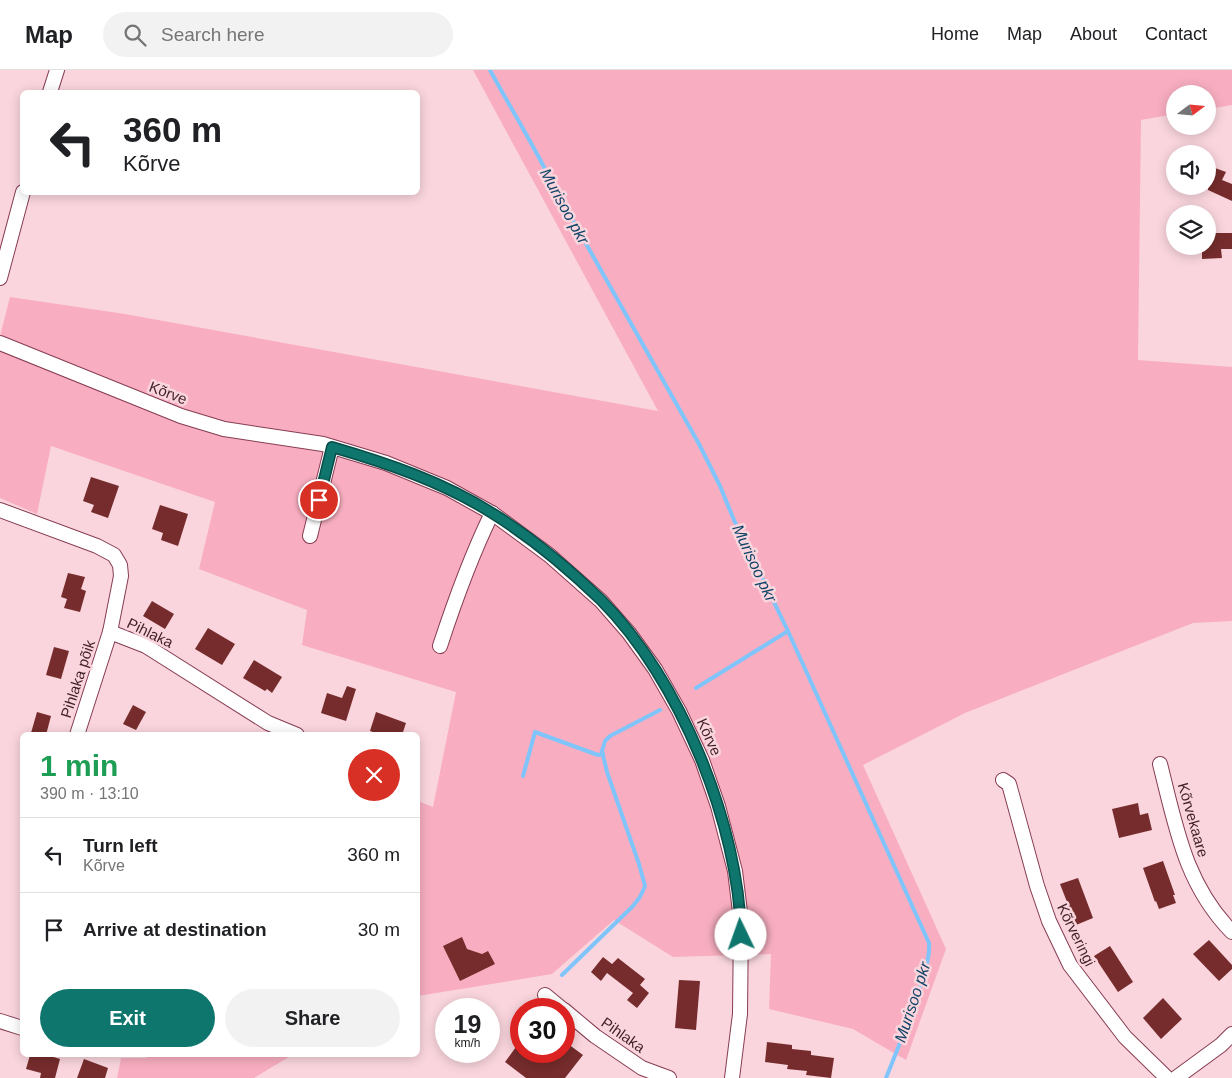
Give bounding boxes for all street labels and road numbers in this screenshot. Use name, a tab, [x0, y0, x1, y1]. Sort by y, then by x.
street label: Kõrve	[147, 378, 190, 407]
street label: Pihlaka	[124, 614, 177, 651]
street label: Pihlaka põik	[57, 637, 98, 720]
street label: Kõrve	[694, 715, 725, 758]
street label: Kõrvekaare	[1175, 781, 1212, 859]
street label: Kõrveringi	[1054, 901, 1099, 969]
street label: Pihlaka	[598, 1014, 649, 1056]

